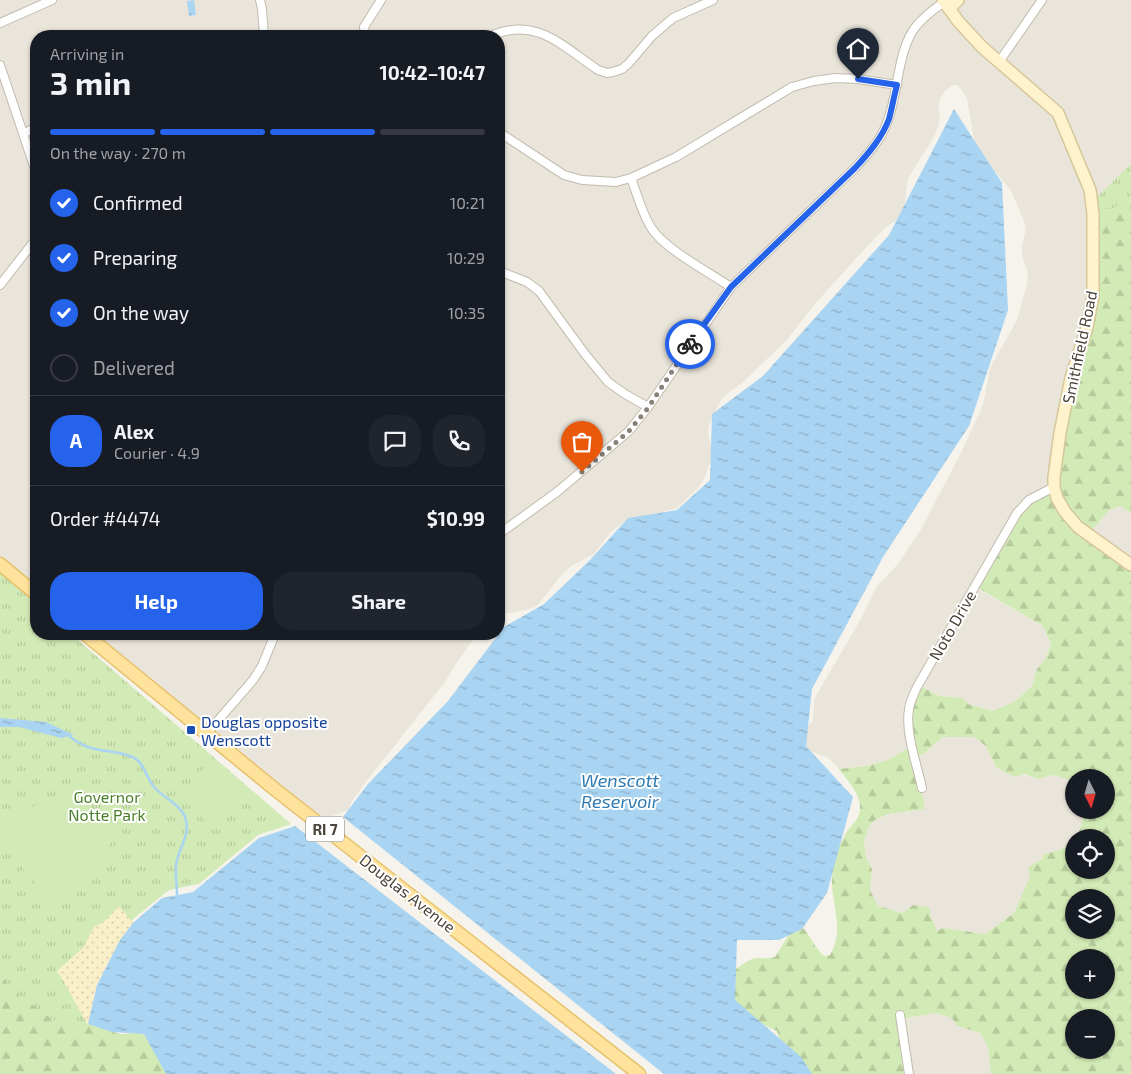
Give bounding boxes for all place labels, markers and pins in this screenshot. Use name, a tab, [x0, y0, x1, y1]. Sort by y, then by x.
pin	[837, 28, 879, 79]
pin	[561, 421, 603, 472]
place label: Douglas opposite Wenscott	[201, 712, 328, 749]
marker: Douglas opposite Wenscott	[185, 724, 197, 736]

